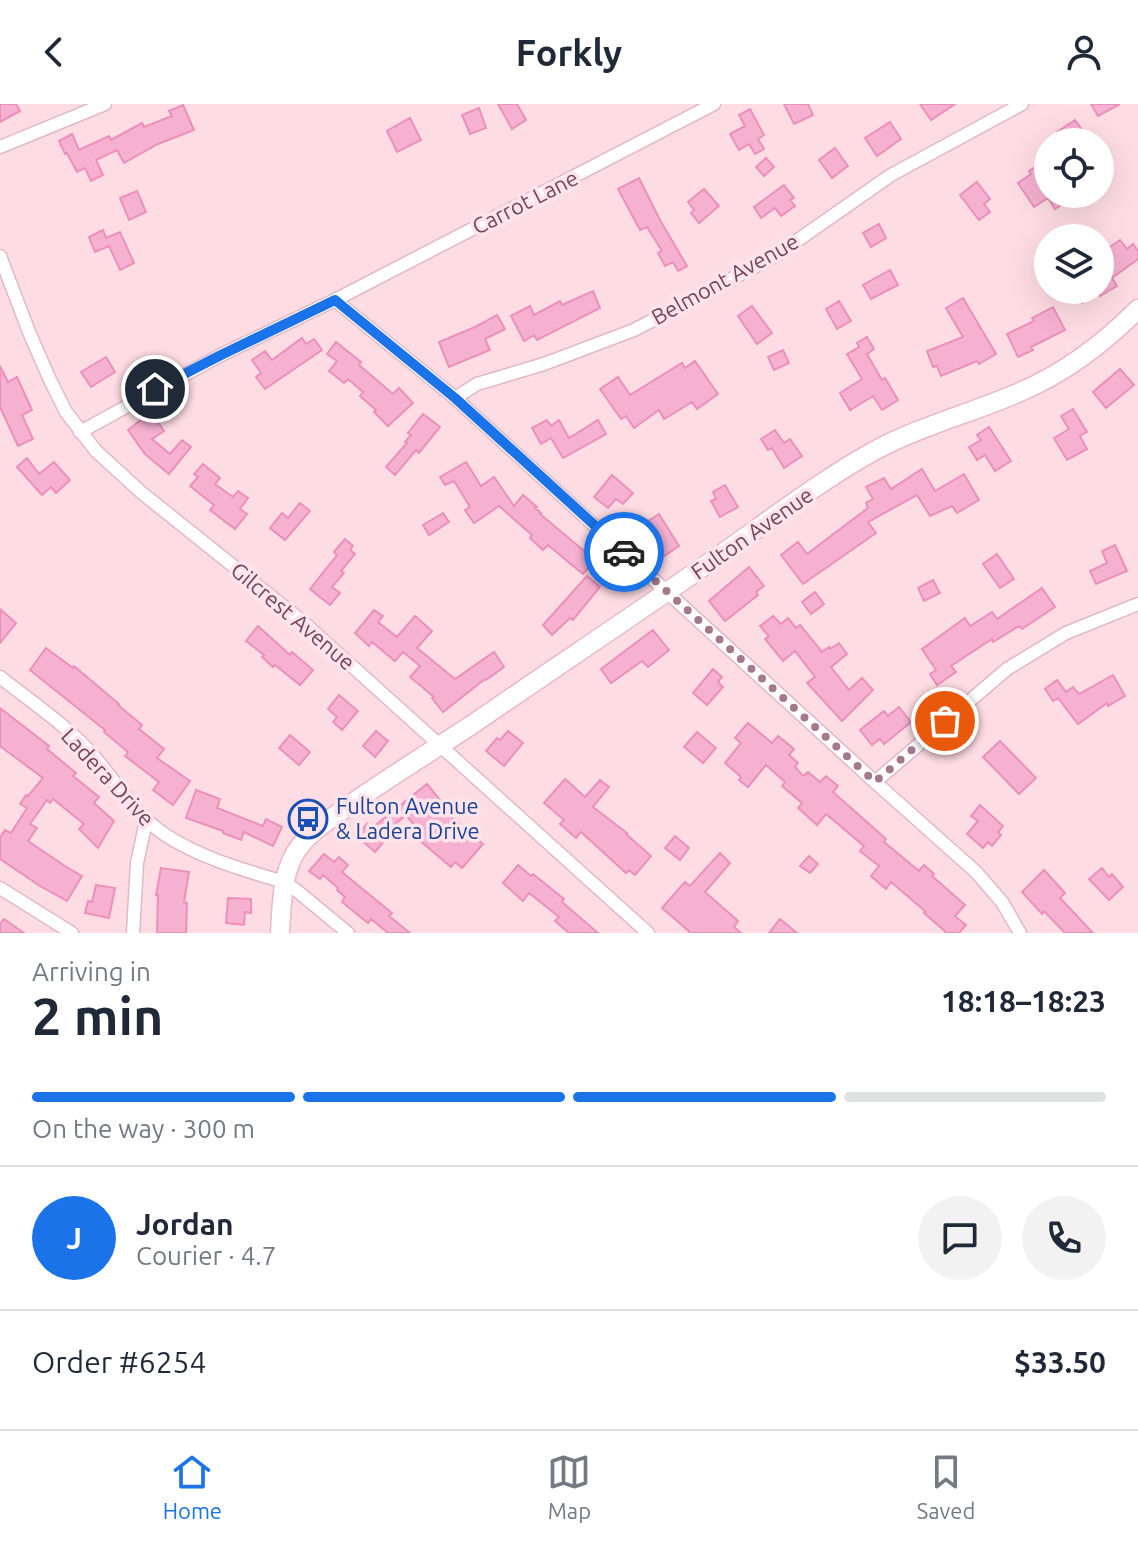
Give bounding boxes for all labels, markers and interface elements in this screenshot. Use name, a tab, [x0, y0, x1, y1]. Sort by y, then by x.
icon: back	[32, 30, 76, 74]
icon: person	[1062, 30, 1106, 74]
text: Forkly	[516, 32, 622, 73]
map controls	[1034, 128, 1114, 304]
button: locate	[1034, 128, 1114, 208]
street label: Carrot Lane	[468, 164, 582, 239]
button: layers	[1034, 224, 1114, 304]
street label: Belmont Avenue	[647, 228, 803, 329]
pin	[121, 355, 189, 423]
icon: home	[133, 367, 177, 411]
street label: Fulton Avenue	[686, 481, 817, 584]
courier	[584, 512, 664, 592]
icon: car	[602, 530, 646, 574]
street label: Gilcrest Avenue	[226, 557, 360, 675]
pin	[911, 687, 979, 755]
icon: bag	[923, 699, 967, 743]
street label: Ladera Drive	[57, 723, 160, 831]
place label: Fulton Avenue & Ladera Drive	[336, 793, 480, 843]
bus stop icon: Fulton Avenue & Ladera Drive	[287, 798, 329, 840]
text: Arriving in	[32, 957, 151, 986]
text: 18:18–18:23	[941, 984, 1106, 1018]
text: 2 min	[32, 987, 163, 1045]
text: On the way · 300 m	[32, 1114, 255, 1143]
button: chat	[918, 1196, 1002, 1280]
button: phone	[1022, 1196, 1106, 1280]
text: Jordan	[136, 1207, 234, 1241]
text: J	[66, 1221, 82, 1255]
text: Courier · 4.7	[136, 1241, 276, 1270]
text: Order #6254	[32, 1345, 206, 1379]
text: $33.50	[1014, 1345, 1106, 1379]
tab: Home	[163, 1450, 222, 1523]
tab: Map	[547, 1450, 591, 1523]
tab: Saved	[917, 1450, 975, 1523]

